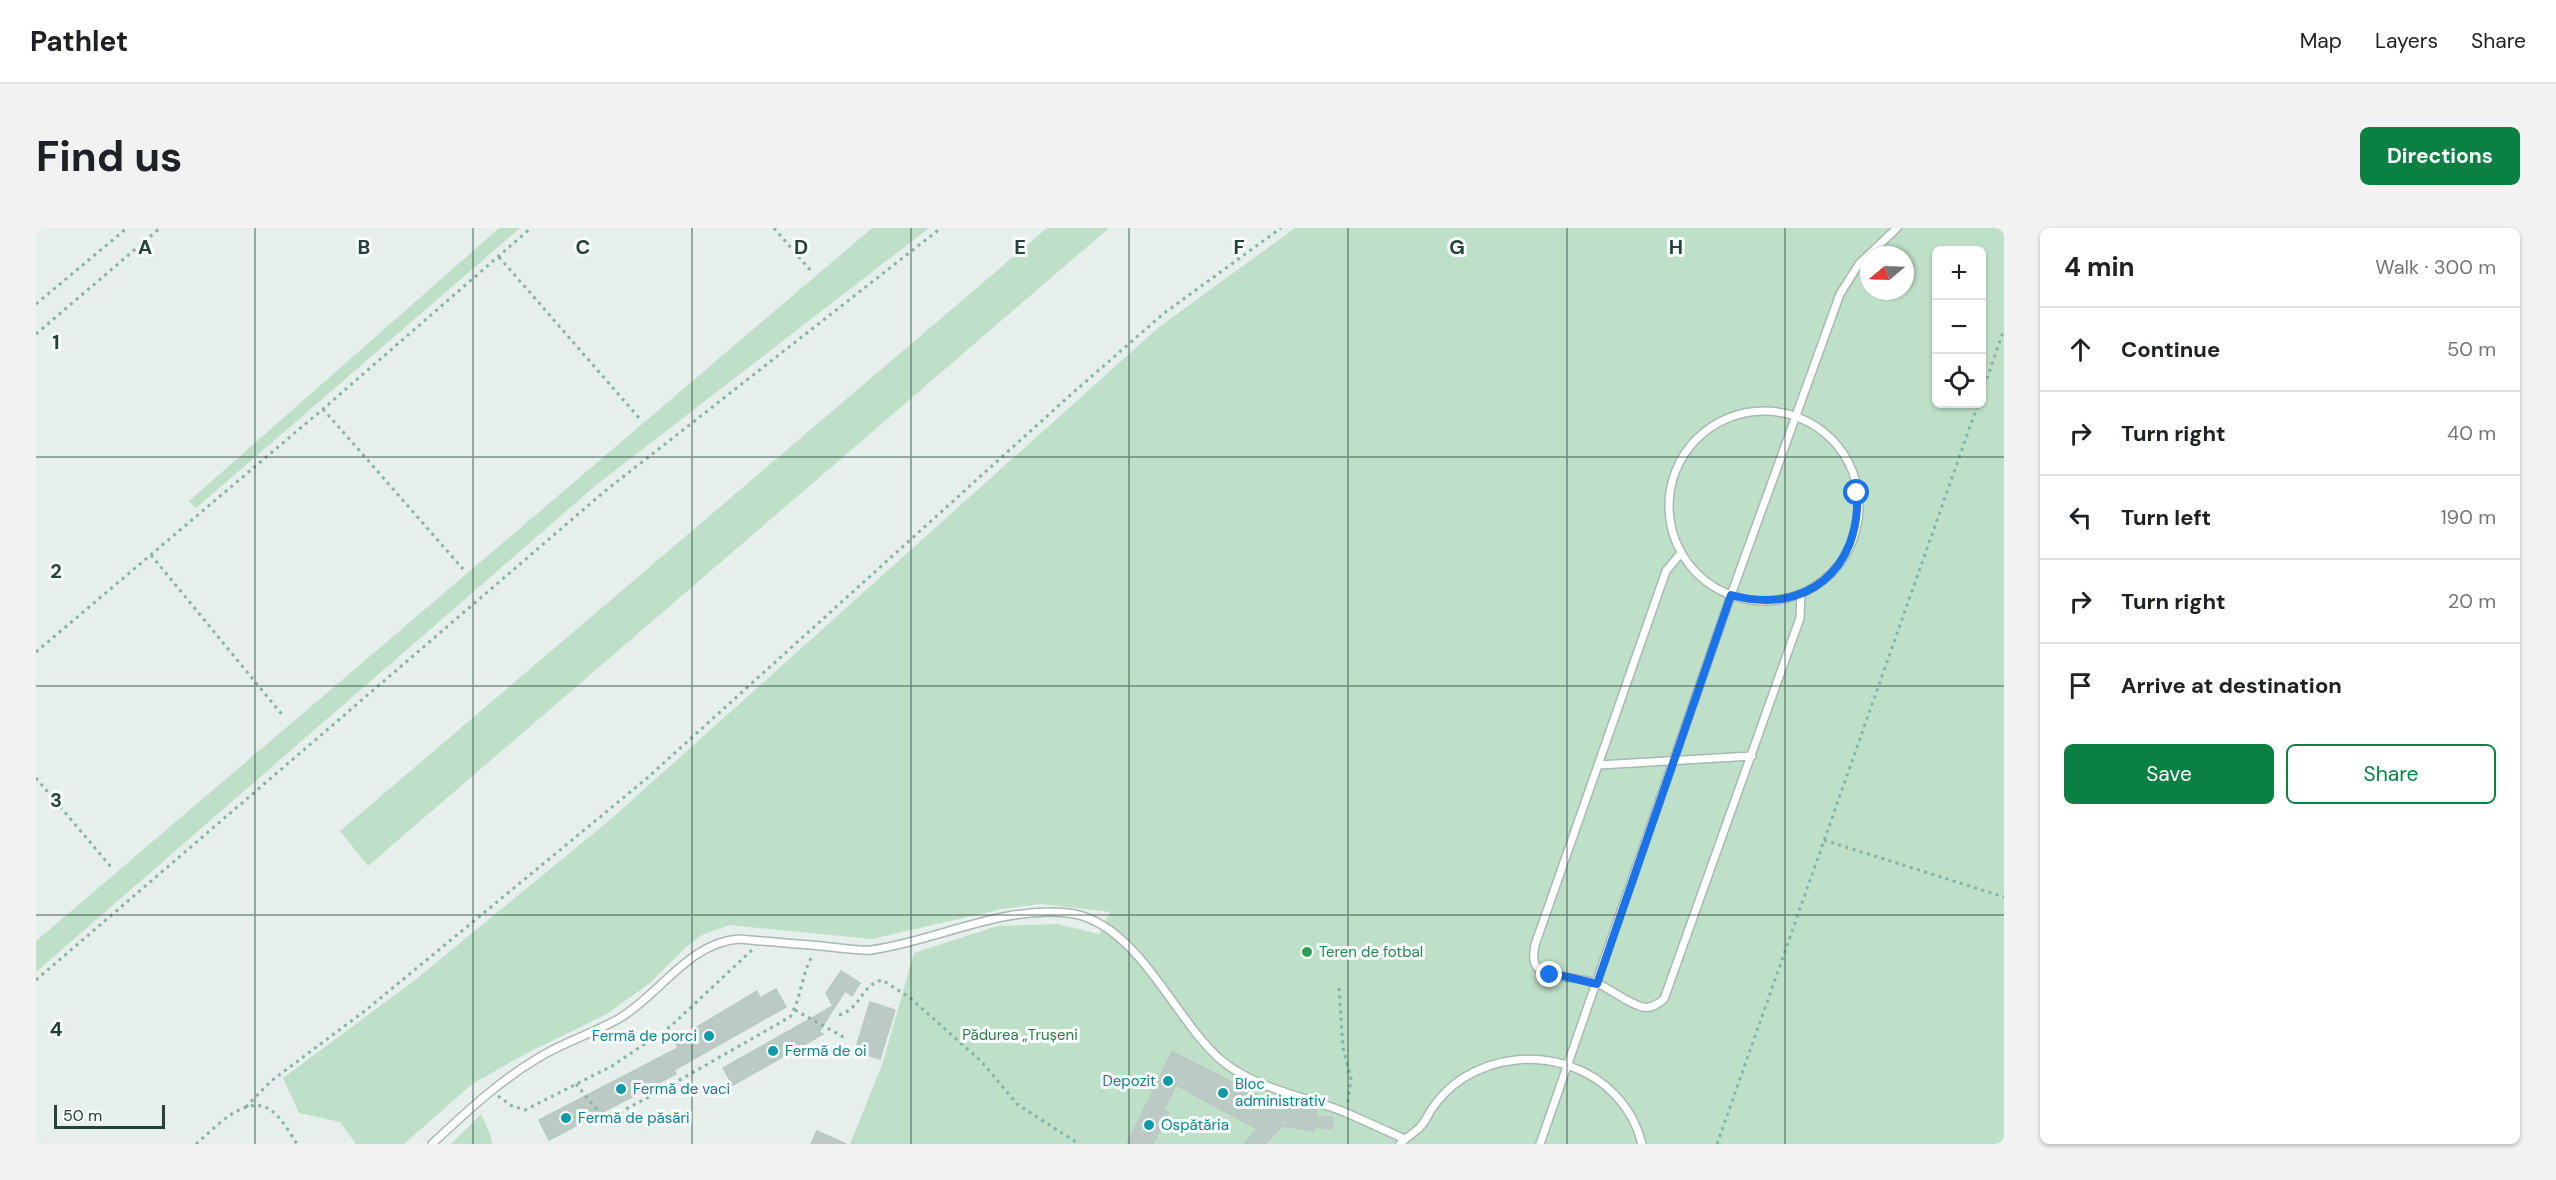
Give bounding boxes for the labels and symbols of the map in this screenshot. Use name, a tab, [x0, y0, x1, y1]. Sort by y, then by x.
text: A	[138, 234, 152, 260]
text: B	[358, 234, 370, 260]
text: C	[576, 234, 590, 260]
text: D	[794, 234, 808, 260]
text: E	[1014, 234, 1026, 260]
text: F	[1233, 234, 1245, 260]
text: G	[1449, 234, 1465, 260]
text: H	[1669, 234, 1683, 260]
north arrow	[1860, 246, 1914, 300]
text: 1	[52, 329, 60, 355]
route start	[1843, 479, 1869, 505]
text: 2	[50, 558, 62, 584]
text: 3	[50, 787, 62, 813]
place label: Teren de fotbal	[1319, 942, 1423, 962]
marker: Teren de fotbal	[1300, 945, 1314, 959]
route end	[1536, 961, 1562, 987]
text: 4	[50, 1016, 63, 1042]
park label: Pădurea „Trușeni	[962, 1025, 1078, 1045]
place label: Fermă de porci	[592, 1026, 697, 1046]
marker: Fermă de porci	[702, 1029, 716, 1043]
place label: Fermă de oi	[785, 1041, 867, 1061]
marker: Fermă de oi	[766, 1044, 780, 1058]
place label: Depozit	[1103, 1071, 1156, 1091]
marker: Depozit	[1161, 1074, 1175, 1088]
place label: Bloc administrativ	[1235, 1074, 1326, 1111]
place label: Fermă de vaci	[633, 1079, 730, 1099]
marker: Fermă de vaci	[614, 1082, 628, 1096]
marker: Bloc administrativ	[1216, 1086, 1230, 1100]
scale bar	[54, 1102, 165, 1130]
place label: Fermă de păsări	[578, 1108, 690, 1128]
marker: Fermă de păsări	[559, 1111, 573, 1125]
place label: Ospătăria	[1161, 1115, 1229, 1135]
marker: Ospătăria	[1142, 1118, 1156, 1132]

